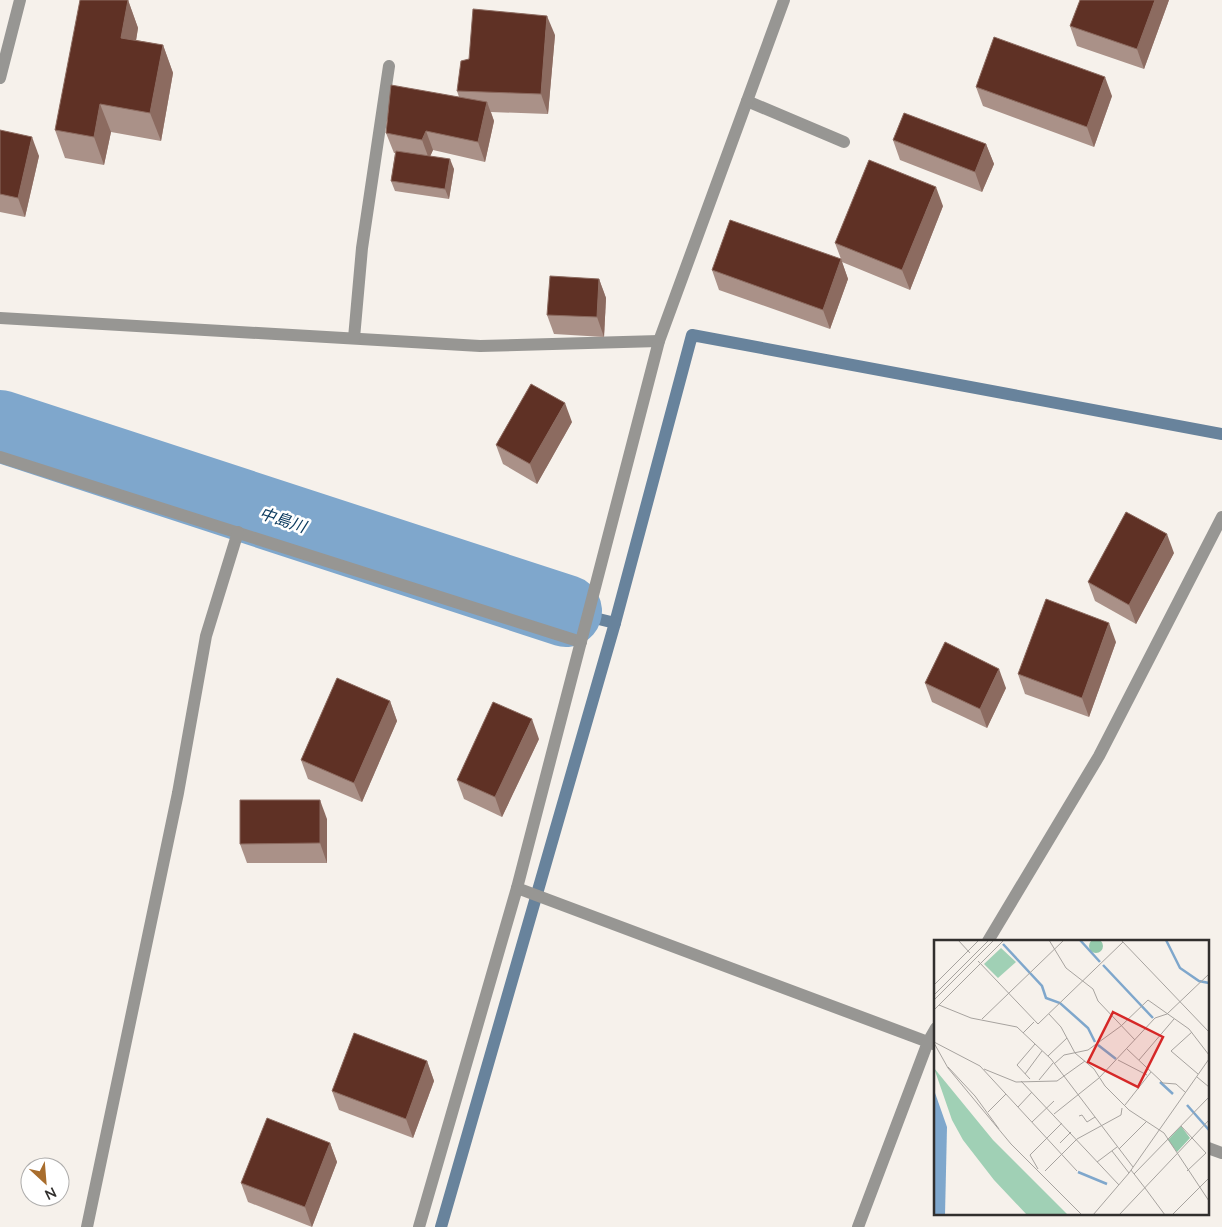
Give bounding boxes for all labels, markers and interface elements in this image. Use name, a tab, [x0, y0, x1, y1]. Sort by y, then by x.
water label: 中島川	[257, 503, 311, 536]
inset map	[934, 940, 1210, 1214]
north arrow	[20, 1157, 70, 1207]
text: N	[42, 1184, 59, 1204]

